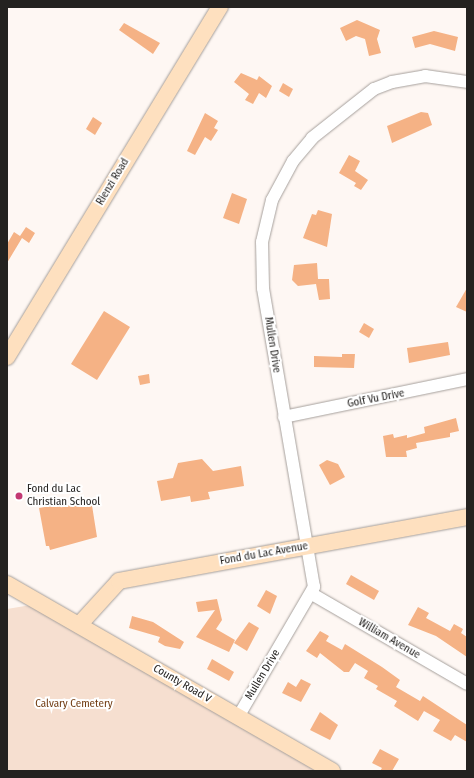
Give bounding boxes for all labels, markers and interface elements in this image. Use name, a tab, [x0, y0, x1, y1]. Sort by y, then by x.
street label: Rienzi Road	[94, 156, 132, 208]
street label: Mullen Drive	[261, 316, 283, 374]
street label: Golf Vu Drive	[346, 387, 406, 411]
place label: Fond du Lac Christian School	[27, 483, 100, 509]
marker: Fond du Lac Christian School	[14, 491, 24, 501]
street label: Fond du Lac Avenue	[219, 540, 309, 568]
street label: William Avenue	[356, 616, 422, 662]
street label: Mullen Drive	[243, 647, 283, 703]
street label: County Road V	[151, 662, 213, 706]
park label: Calvary Cemetery	[35, 697, 113, 711]

